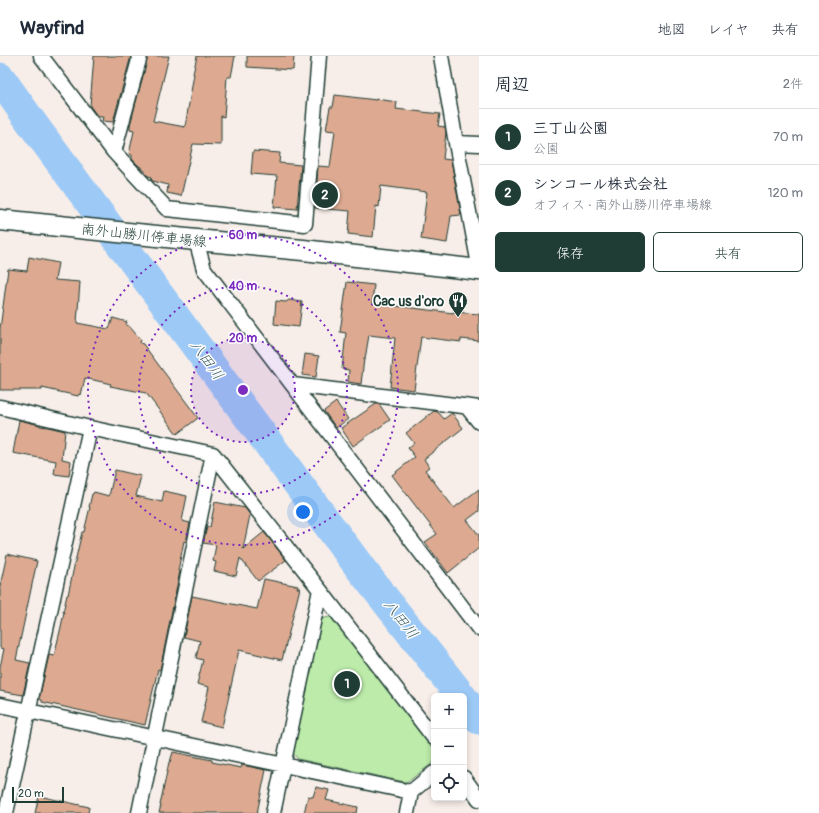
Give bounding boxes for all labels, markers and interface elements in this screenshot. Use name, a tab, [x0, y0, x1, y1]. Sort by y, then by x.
text: Wayfind	[20, 16, 84, 40]
text: 地図	[658, 21, 686, 38]
text: レイヤ	[708, 21, 749, 38]
text: 共有	[771, 21, 799, 38]
text: 周辺	[495, 74, 529, 95]
text: 2件	[783, 76, 803, 92]
text: 三丁山公園	[533, 119, 608, 138]
text: 1	[505, 129, 511, 145]
text: 70 m	[773, 129, 803, 145]
text: 公園	[533, 141, 559, 157]
text: シンコール株式会社	[533, 175, 667, 194]
pin: 2	[312, 180, 338, 210]
text: 2	[504, 185, 512, 201]
text: 120 m	[767, 185, 803, 201]
text: オフィス · 南外山勝川停車場線	[533, 197, 712, 213]
street label: 南外山勝川停車場線	[80, 220, 207, 251]
text: 60 m	[229, 228, 258, 243]
button: 保存	[495, 232, 645, 272]
button: 共有	[653, 232, 803, 272]
text: 40 m	[228, 279, 258, 294]
restaurant icon: Cac us d'oro	[447, 290, 469, 318]
place label: Cac us d'oro	[373, 293, 444, 310]
text: 20 m	[229, 331, 257, 346]
water label: 八田川	[186, 337, 228, 384]
centre of rings	[236, 383, 250, 397]
your location	[293, 502, 313, 522]
water label: 八田川	[379, 596, 422, 643]
pin: 1	[334, 669, 360, 699]
map controls	[431, 693, 467, 801]
button: +	[431, 693, 467, 729]
button: −	[431, 729, 467, 765]
button: locate	[431, 765, 467, 801]
scale bar	[12, 785, 64, 804]
text: 20 m	[18, 787, 44, 800]

